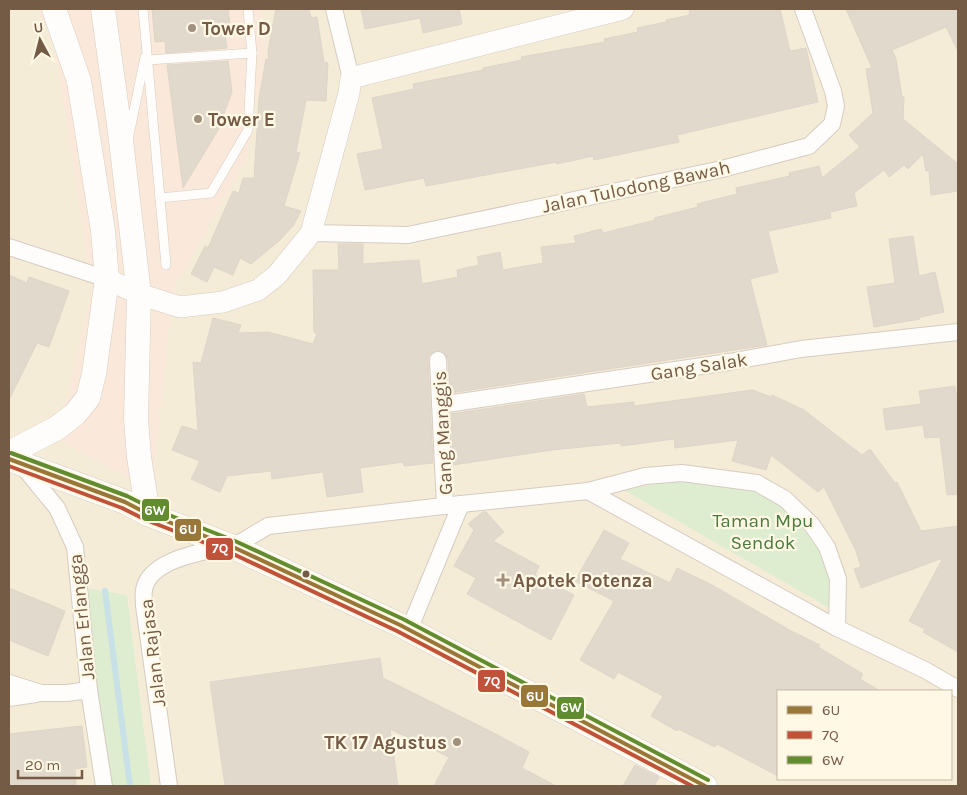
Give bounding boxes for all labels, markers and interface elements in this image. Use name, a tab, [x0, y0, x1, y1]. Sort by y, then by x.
north arrow	[15, 15, 65, 65]
place label: Tower D	[202, 18, 271, 40]
text: U	[33, 19, 44, 37]
marker: Tower D	[186, 22, 198, 34]
place label: Tower E	[208, 109, 275, 131]
marker: Tower E	[192, 113, 204, 125]
street label: Jalan Tulodong Bawah	[540, 156, 732, 218]
street label: Gang Salak	[649, 348, 749, 386]
street label: Gang Manggis	[429, 370, 457, 496]
line badge: 6W	[141, 498, 170, 522]
text: 6W	[144, 502, 167, 519]
park label: Taman Mpu Sendok	[712, 510, 814, 554]
line badge: 6U	[174, 518, 202, 542]
text: 6U	[179, 521, 197, 538]
line badge: 7Q	[205, 537, 234, 561]
text: 7Q	[212, 540, 228, 557]
street label: Jalan Erlangga	[64, 553, 100, 681]
unlabelled marker	[301, 569, 311, 579]
place label: Apotek Potenza	[513, 570, 653, 592]
marker: Apotek Potenza	[497, 574, 509, 586]
street label: Jalan Rajasa	[135, 598, 171, 708]
line badge: 7Q	[477, 669, 506, 693]
text: 7Q	[484, 673, 500, 690]
line badge: 6U	[520, 684, 549, 708]
text: 6U	[526, 688, 544, 705]
legend	[777, 690, 952, 780]
line badge: 6W	[556, 696, 585, 720]
text: 6W	[560, 699, 583, 716]
text: 6U	[822, 701, 840, 719]
text: 7Q	[822, 726, 839, 744]
place label: TK 17 Agustus	[324, 732, 447, 754]
marker: TK 17 Agustus	[451, 736, 463, 748]
scale bar	[18, 748, 81, 780]
text: 6W	[822, 751, 845, 769]
text: 20 m	[25, 756, 60, 774]

